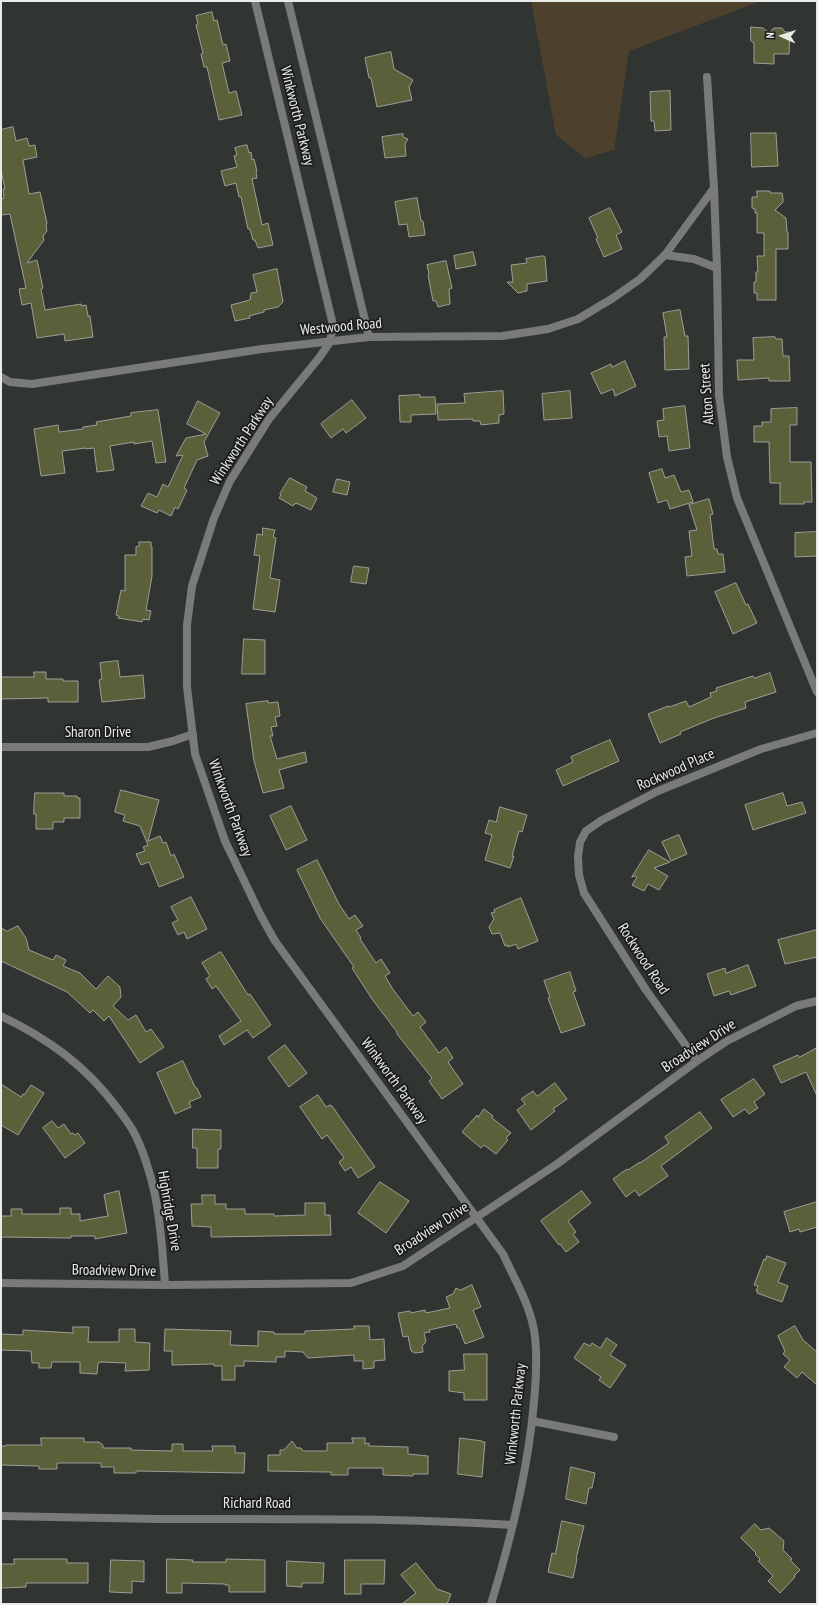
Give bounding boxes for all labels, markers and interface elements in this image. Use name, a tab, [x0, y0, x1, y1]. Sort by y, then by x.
north arrow	[762, 16, 802, 56]
text: N	[763, 32, 777, 39]
street label: Winkworth Parkway	[276, 64, 318, 168]
street label: Westwood Road	[299, 314, 383, 340]
street label: Alton Street	[696, 363, 718, 425]
street label: Winkworth Parkway	[207, 393, 277, 489]
street label: Sharon Drive	[65, 724, 131, 742]
street label: Rockwood Place	[634, 745, 718, 795]
street label: Winkworth Parkway	[204, 757, 256, 859]
street label: Rockwood Road	[613, 920, 673, 998]
street label: Broadview Drive	[659, 1015, 739, 1077]
street label: Winkworth Parkway	[357, 1034, 431, 1128]
street label: Highridge Drive	[153, 1169, 185, 1253]
street label: Broadview Drive	[392, 1198, 472, 1260]
street label: Broadview Drive	[72, 1261, 156, 1281]
street label: Winkworth Parkway	[502, 1362, 530, 1466]
street label: Richard Road	[223, 1495, 291, 1513]

